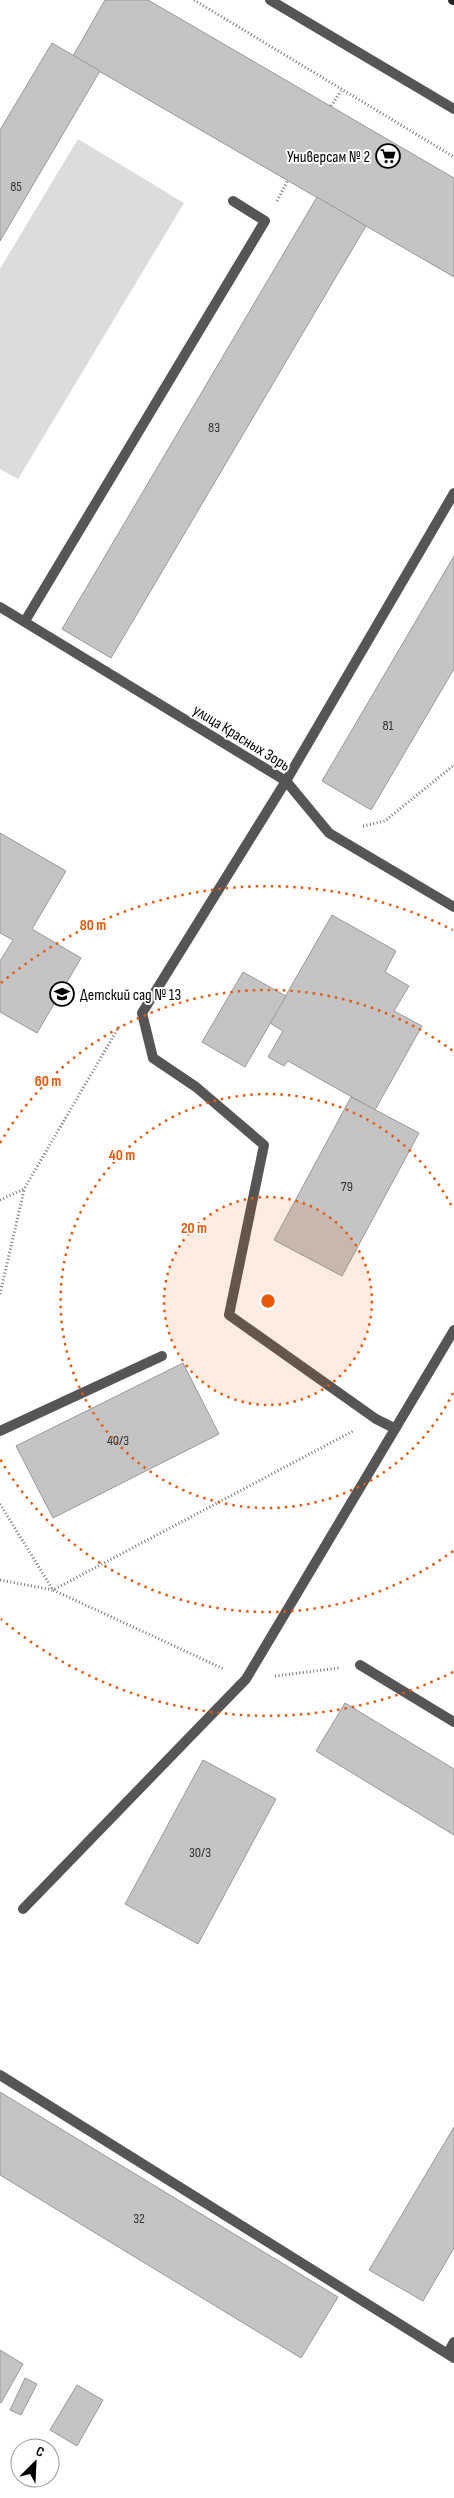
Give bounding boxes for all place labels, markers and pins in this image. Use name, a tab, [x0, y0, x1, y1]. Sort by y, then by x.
supermarket icon: Универсам № 2	[375, 143, 401, 169]
place label: Универсам № 2	[287, 148, 370, 167]
school or university icon: Детский сад № 13	[49, 981, 75, 1007]
place label: Детский сад № 13	[80, 986, 181, 1005]
centre of rings	[259, 1292, 277, 1310]

